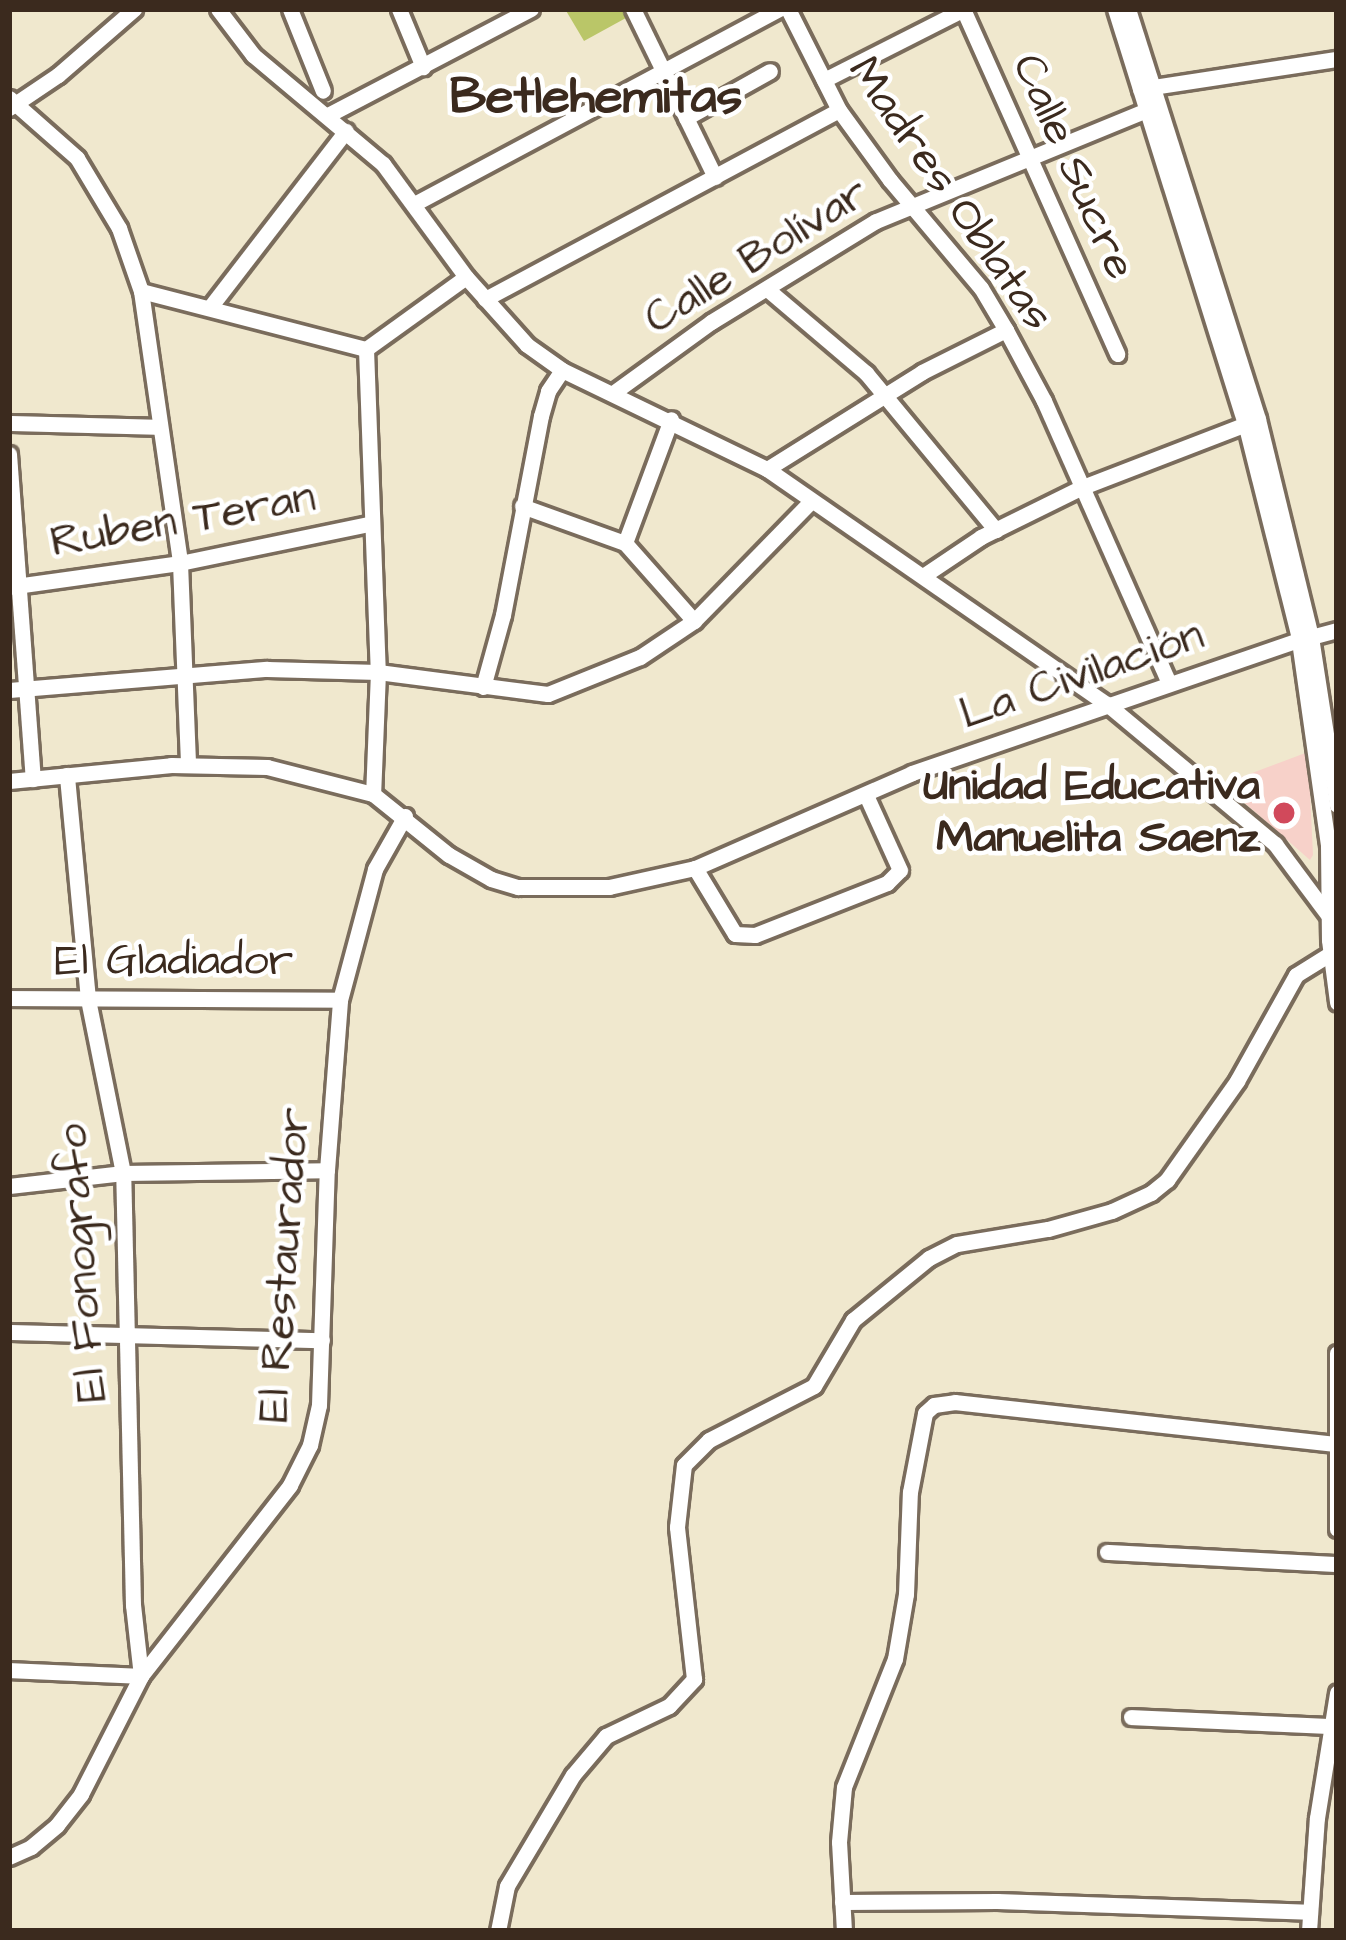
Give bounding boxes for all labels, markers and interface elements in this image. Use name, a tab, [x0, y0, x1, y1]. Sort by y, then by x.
street label: Calle Sucre	[999, 46, 1147, 288]
street label: Madres Oblatas	[836, 47, 1064, 341]
district label: Betlehemitas	[450, 67, 742, 129]
street label: Calle Bolívar	[635, 167, 879, 347]
street label: Ruben Teran	[47, 471, 319, 571]
street label: La Civilación	[953, 609, 1211, 743]
place label: Unidad Educativa Manuelita Saenz	[923, 760, 1260, 866]
marker: Unidad Educativa Manuelita Saenz	[1271, 800, 1297, 826]
street label: El Gladiador	[55, 935, 293, 989]
street label: El Restaurador	[247, 1106, 323, 1424]
street label: El Fonografo	[46, 1122, 120, 1404]

